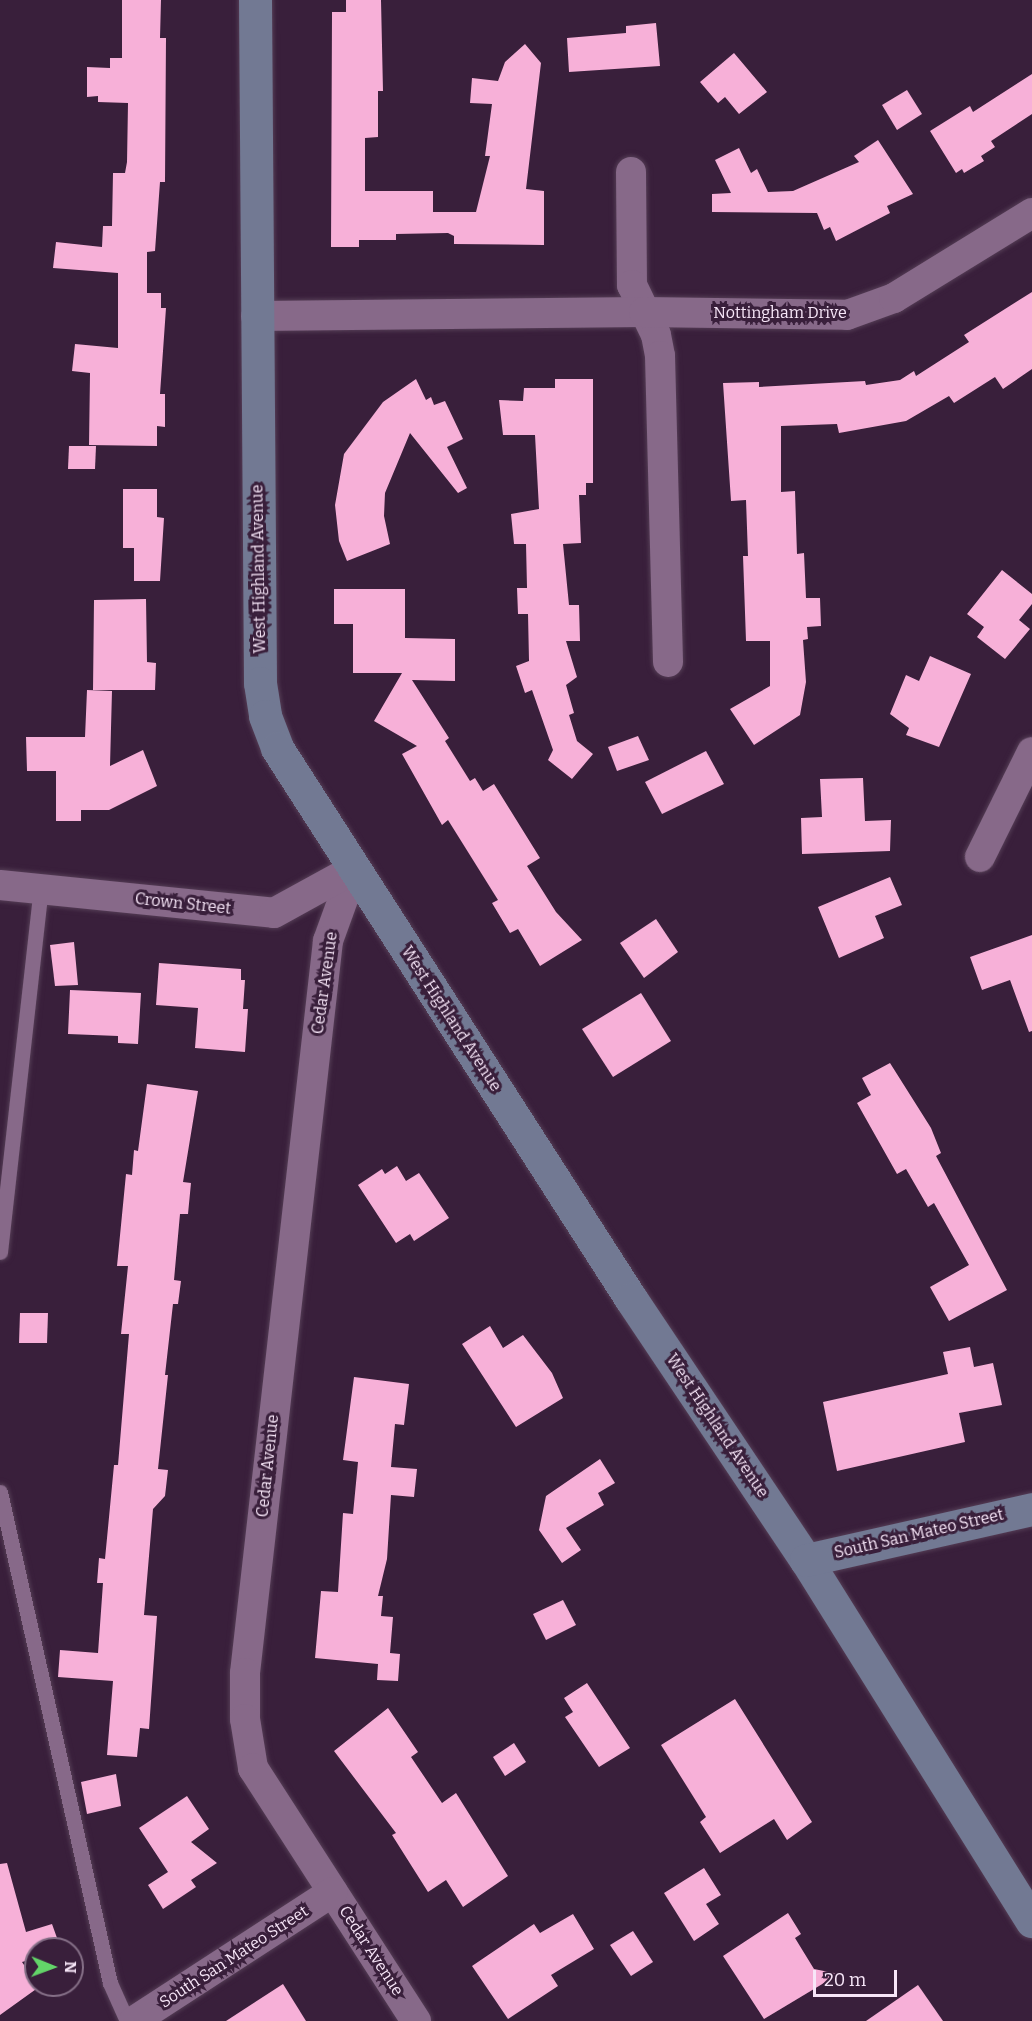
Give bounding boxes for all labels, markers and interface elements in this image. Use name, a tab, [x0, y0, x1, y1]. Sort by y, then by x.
street label: Nottingham Drive	[713, 303, 847, 323]
street label: West Highland Avenue	[248, 484, 270, 654]
street label: Crown Street	[134, 889, 232, 919]
street label: Cedar Avenue	[308, 931, 342, 1035]
street label: West Highland Avenue	[397, 943, 505, 1095]
street label: West Highland Avenue	[662, 1351, 772, 1501]
street label: Cedar Avenue	[253, 1414, 283, 1518]
street label: South San Mateo Street	[832, 1505, 1006, 1563]
street label: South San Mateo Street	[156, 1902, 312, 2012]
street label: Cedar Avenue	[335, 1903, 407, 1999]
north arrow	[24, 1937, 84, 1997]
scale bar	[816, 1958, 900, 1996]
text: N	[61, 1961, 80, 1974]
text: 20 m	[824, 1969, 866, 1991]

